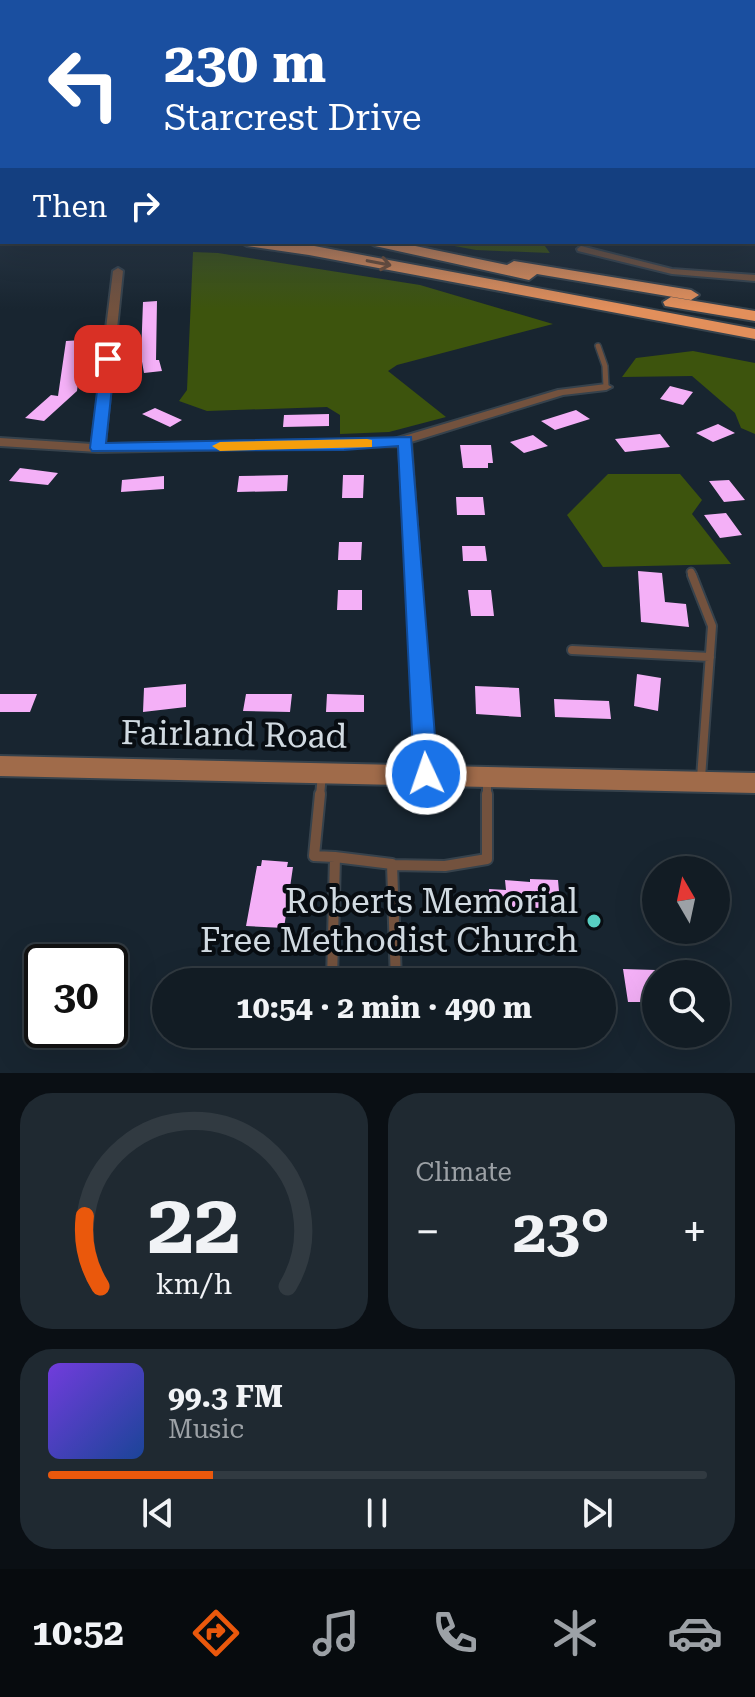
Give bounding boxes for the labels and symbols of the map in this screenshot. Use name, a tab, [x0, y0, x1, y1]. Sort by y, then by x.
one-way arrow	[366, 256, 391, 271]
pin	[74, 325, 142, 393]
street label: Fairland Road	[120, 712, 348, 756]
position arrow	[384, 732, 468, 816]
north arrow	[642, 856, 730, 944]
place label: Roberts Memorial Free Methodist Church	[200, 881, 578, 960]
marker: Roberts Memorial Free Methodist Church	[585, 912, 603, 930]
speed limit sign: 30	[24, 944, 128, 1048]

